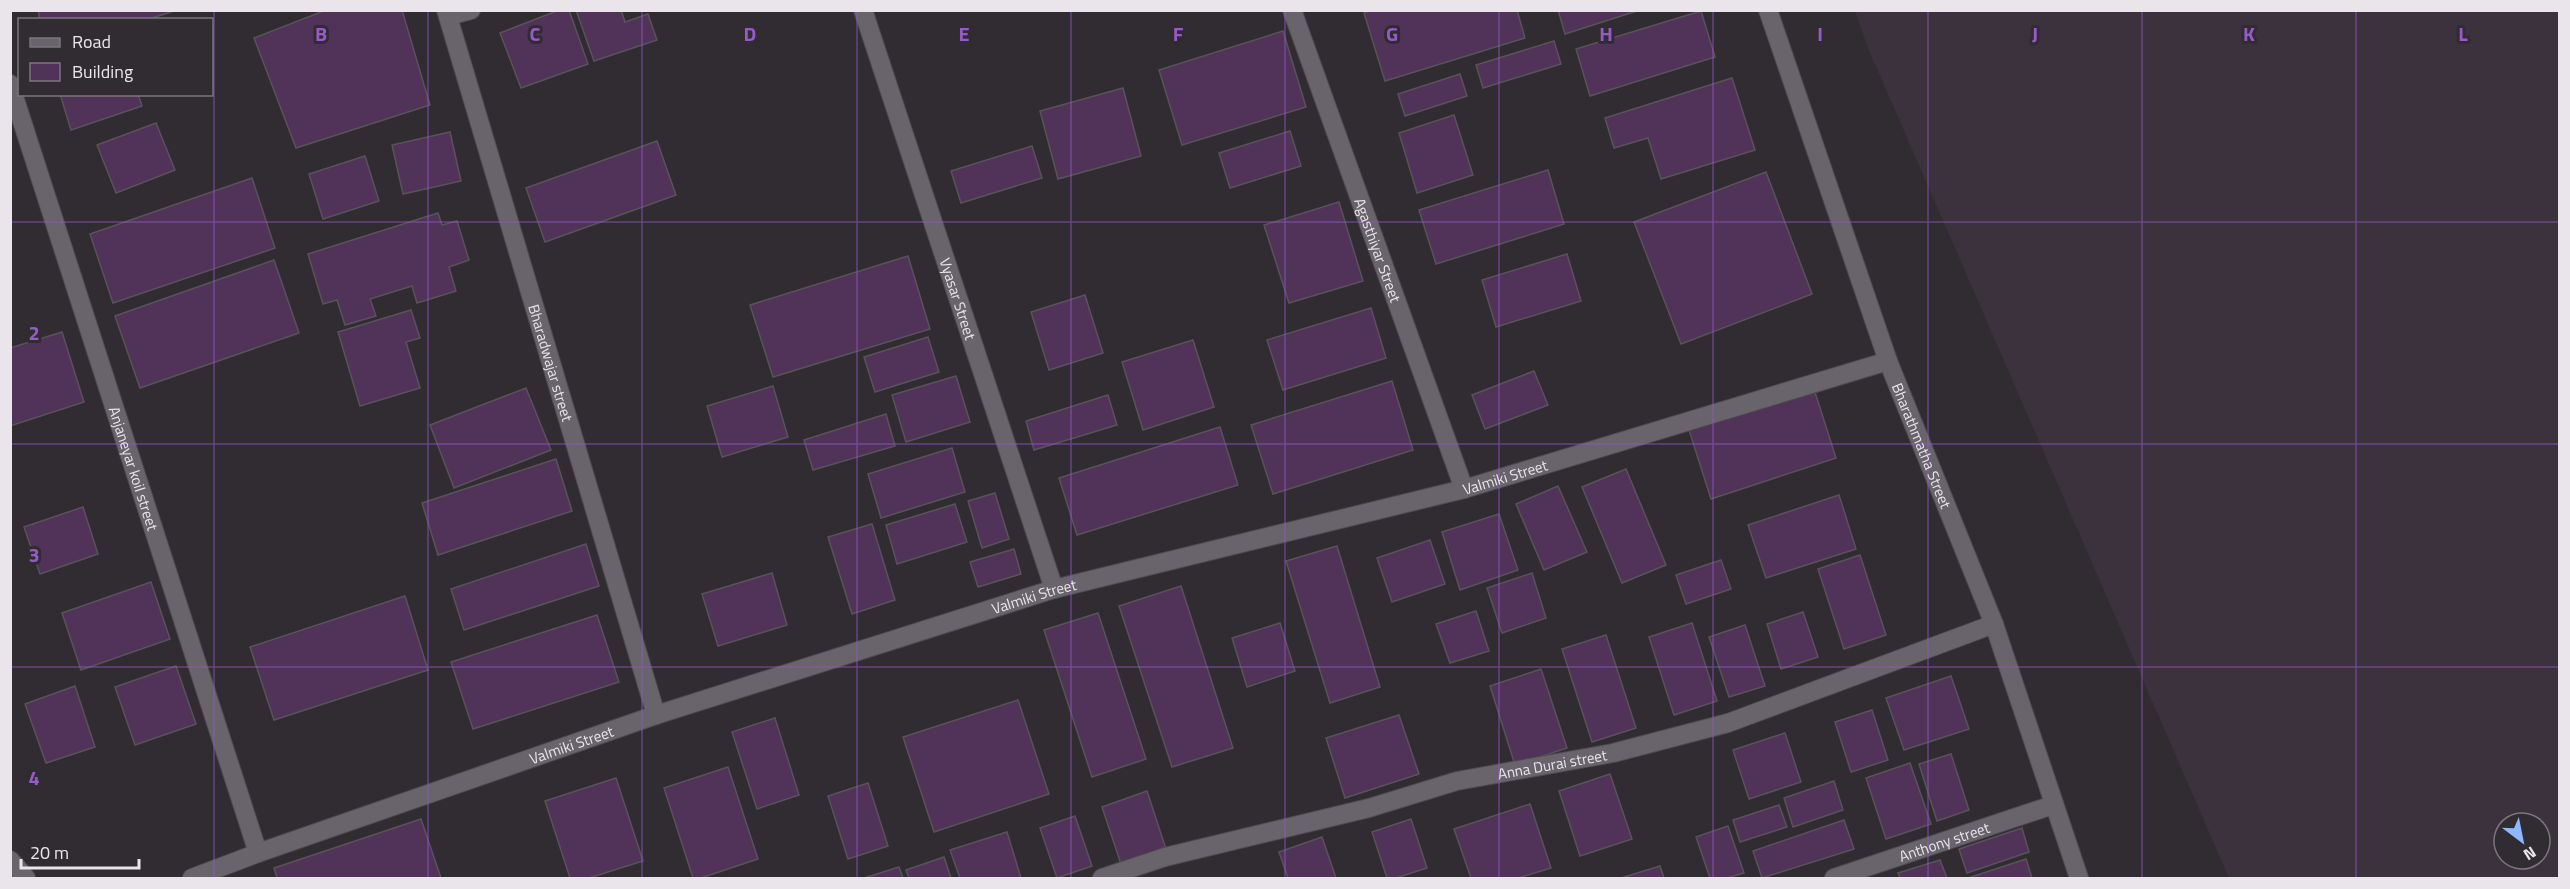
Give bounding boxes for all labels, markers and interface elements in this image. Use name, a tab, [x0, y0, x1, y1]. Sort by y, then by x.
legend	[18, 18, 213, 96]
text: B	[315, 18, 327, 49]
text: C	[530, 18, 541, 49]
text: D	[744, 18, 756, 49]
text: E	[958, 18, 970, 49]
text: F	[1173, 18, 1184, 49]
text: G	[1386, 18, 1398, 49]
text: H	[1599, 18, 1613, 49]
text: I	[1817, 18, 1823, 49]
text: J	[2032, 18, 2038, 49]
text: K	[2243, 18, 2255, 49]
text: L	[2458, 18, 2468, 49]
text: Road	[72, 28, 111, 55]
text: Building	[72, 58, 133, 85]
street label: Agasthiyar Street	[1349, 195, 1408, 306]
street label: Vyasar Street	[934, 255, 983, 343]
street label: Bharadwajar street	[523, 301, 580, 425]
text: 2	[28, 317, 40, 348]
street label: Bharathmatha Street	[1886, 379, 1958, 512]
street label: Anjaneyar koil street	[103, 404, 165, 534]
street label: Valmiki Street	[1460, 453, 1551, 500]
text: 3	[28, 539, 40, 570]
street label: Valmiki Street	[988, 572, 1079, 620]
street label: Valmiki Street	[526, 719, 617, 770]
street label: Anna Durai street	[1496, 743, 1609, 785]
text: 4	[28, 762, 40, 793]
north arrow	[2492, 811, 2552, 871]
street label: Anthony street	[1896, 815, 1993, 867]
scale bar	[21, 832, 140, 870]
text: 20 m	[30, 839, 69, 866]
text: N	[2519, 841, 2541, 867]

